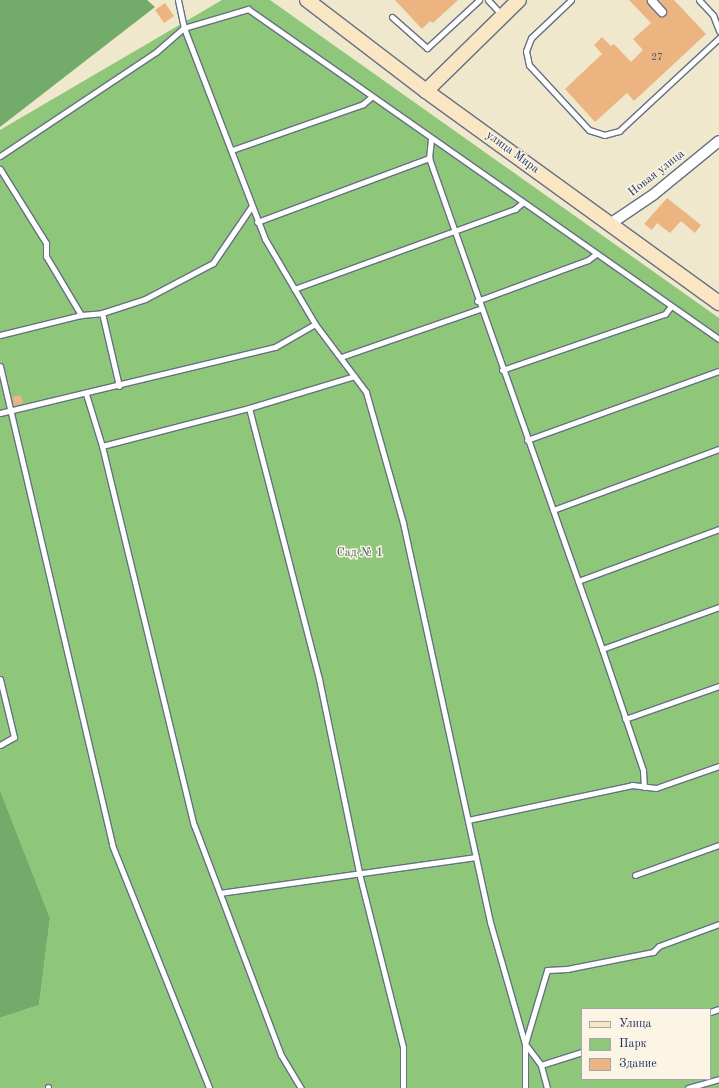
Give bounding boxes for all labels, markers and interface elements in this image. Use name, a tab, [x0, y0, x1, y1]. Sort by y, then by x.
house number: 27	[651, 52, 663, 64]
street label: улица Мира	[482, 129, 542, 177]
street label: Новая улица	[626, 148, 688, 200]
park label: Сад № 1	[337, 547, 383, 561]
legend	[581, 1008, 711, 1080]
text: Улица	[619, 1018, 652, 1030]
text: Парк	[619, 1038, 647, 1050]
text: Здание	[619, 1058, 657, 1070]

